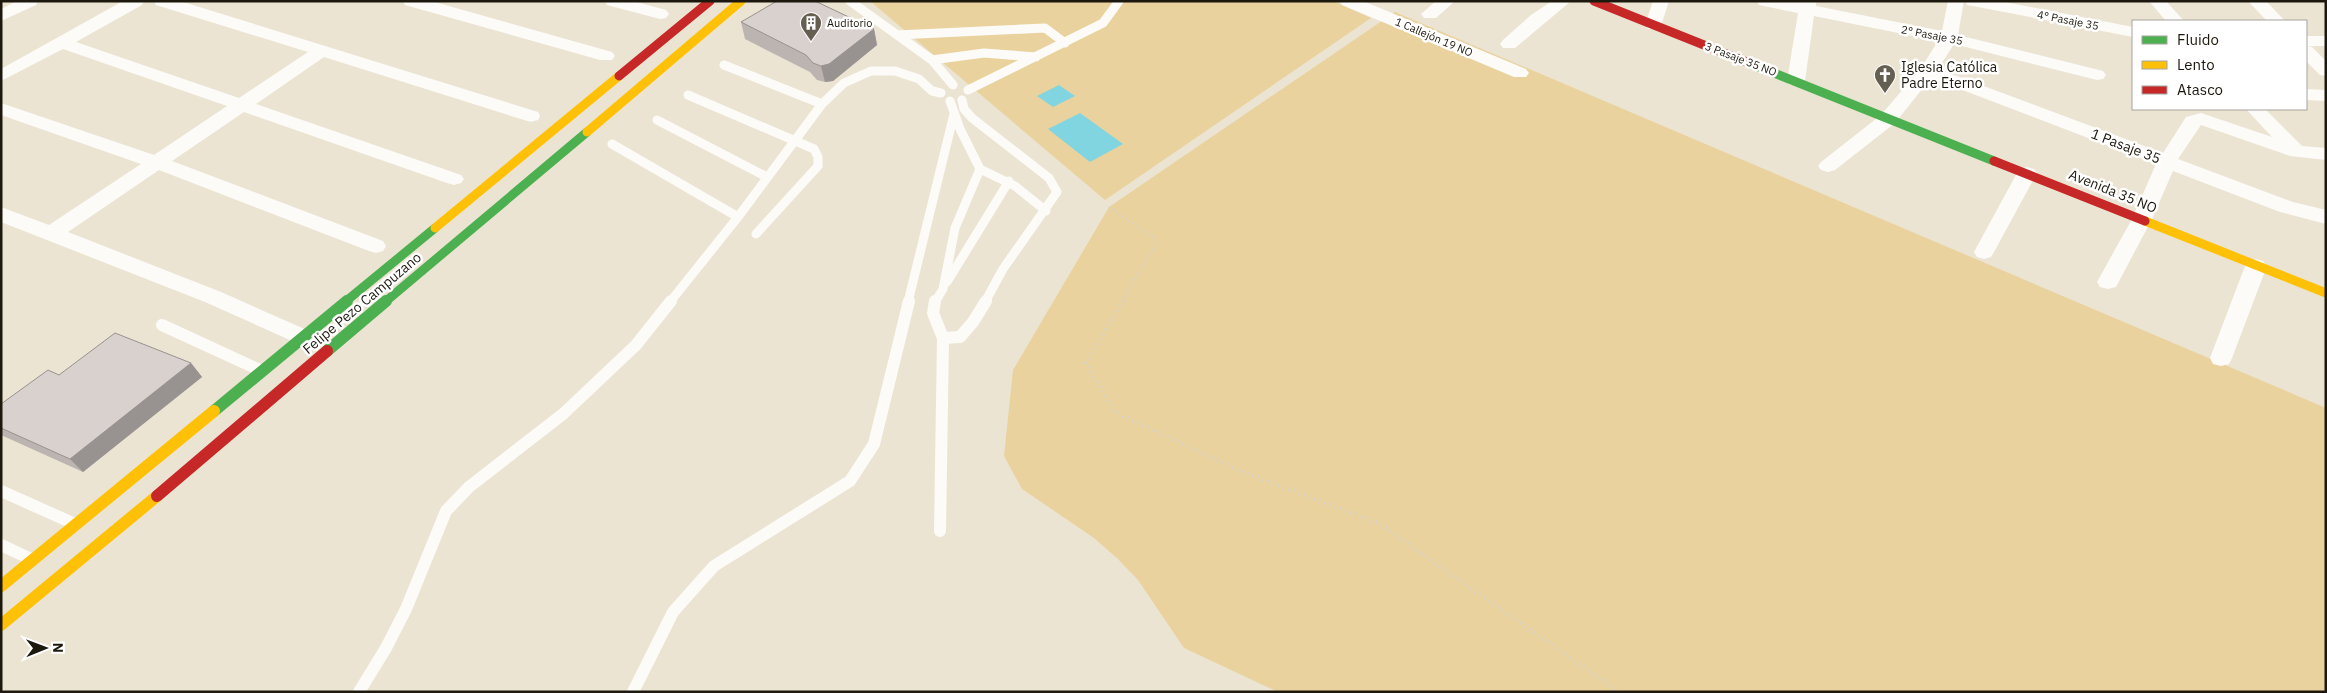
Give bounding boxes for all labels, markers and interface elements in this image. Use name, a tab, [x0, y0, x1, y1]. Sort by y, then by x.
street label: 4° Pasaje 35	[2036, 7, 2100, 33]
building icon: Auditorio	[799, 11, 823, 42]
street label: 1 Callejón 19 NO	[1393, 14, 1475, 60]
place label: Auditorio	[827, 16, 872, 30]
legend	[2132, 20, 2307, 110]
street label: 2° Pasaje 35	[1900, 22, 1964, 48]
text: Fluido	[2177, 30, 2219, 49]
street label: 3 Pasaje 35 NO	[1703, 39, 1779, 79]
text: Lento	[2177, 55, 2215, 74]
place label: Iglesia Católica Padre Eterno	[1901, 58, 1998, 92]
church icon: Iglesia Católica Padre Eterno	[1873, 63, 1897, 94]
text: Atasco	[2177, 80, 2223, 99]
street label: 1 Pasaje 35	[2089, 124, 2163, 168]
street label: Avenida 35 NO	[2066, 165, 2160, 217]
street label: Felipe Pezo Campuzano	[299, 248, 425, 358]
north arrow	[20, 623, 70, 673]
text: N	[49, 643, 67, 653]

